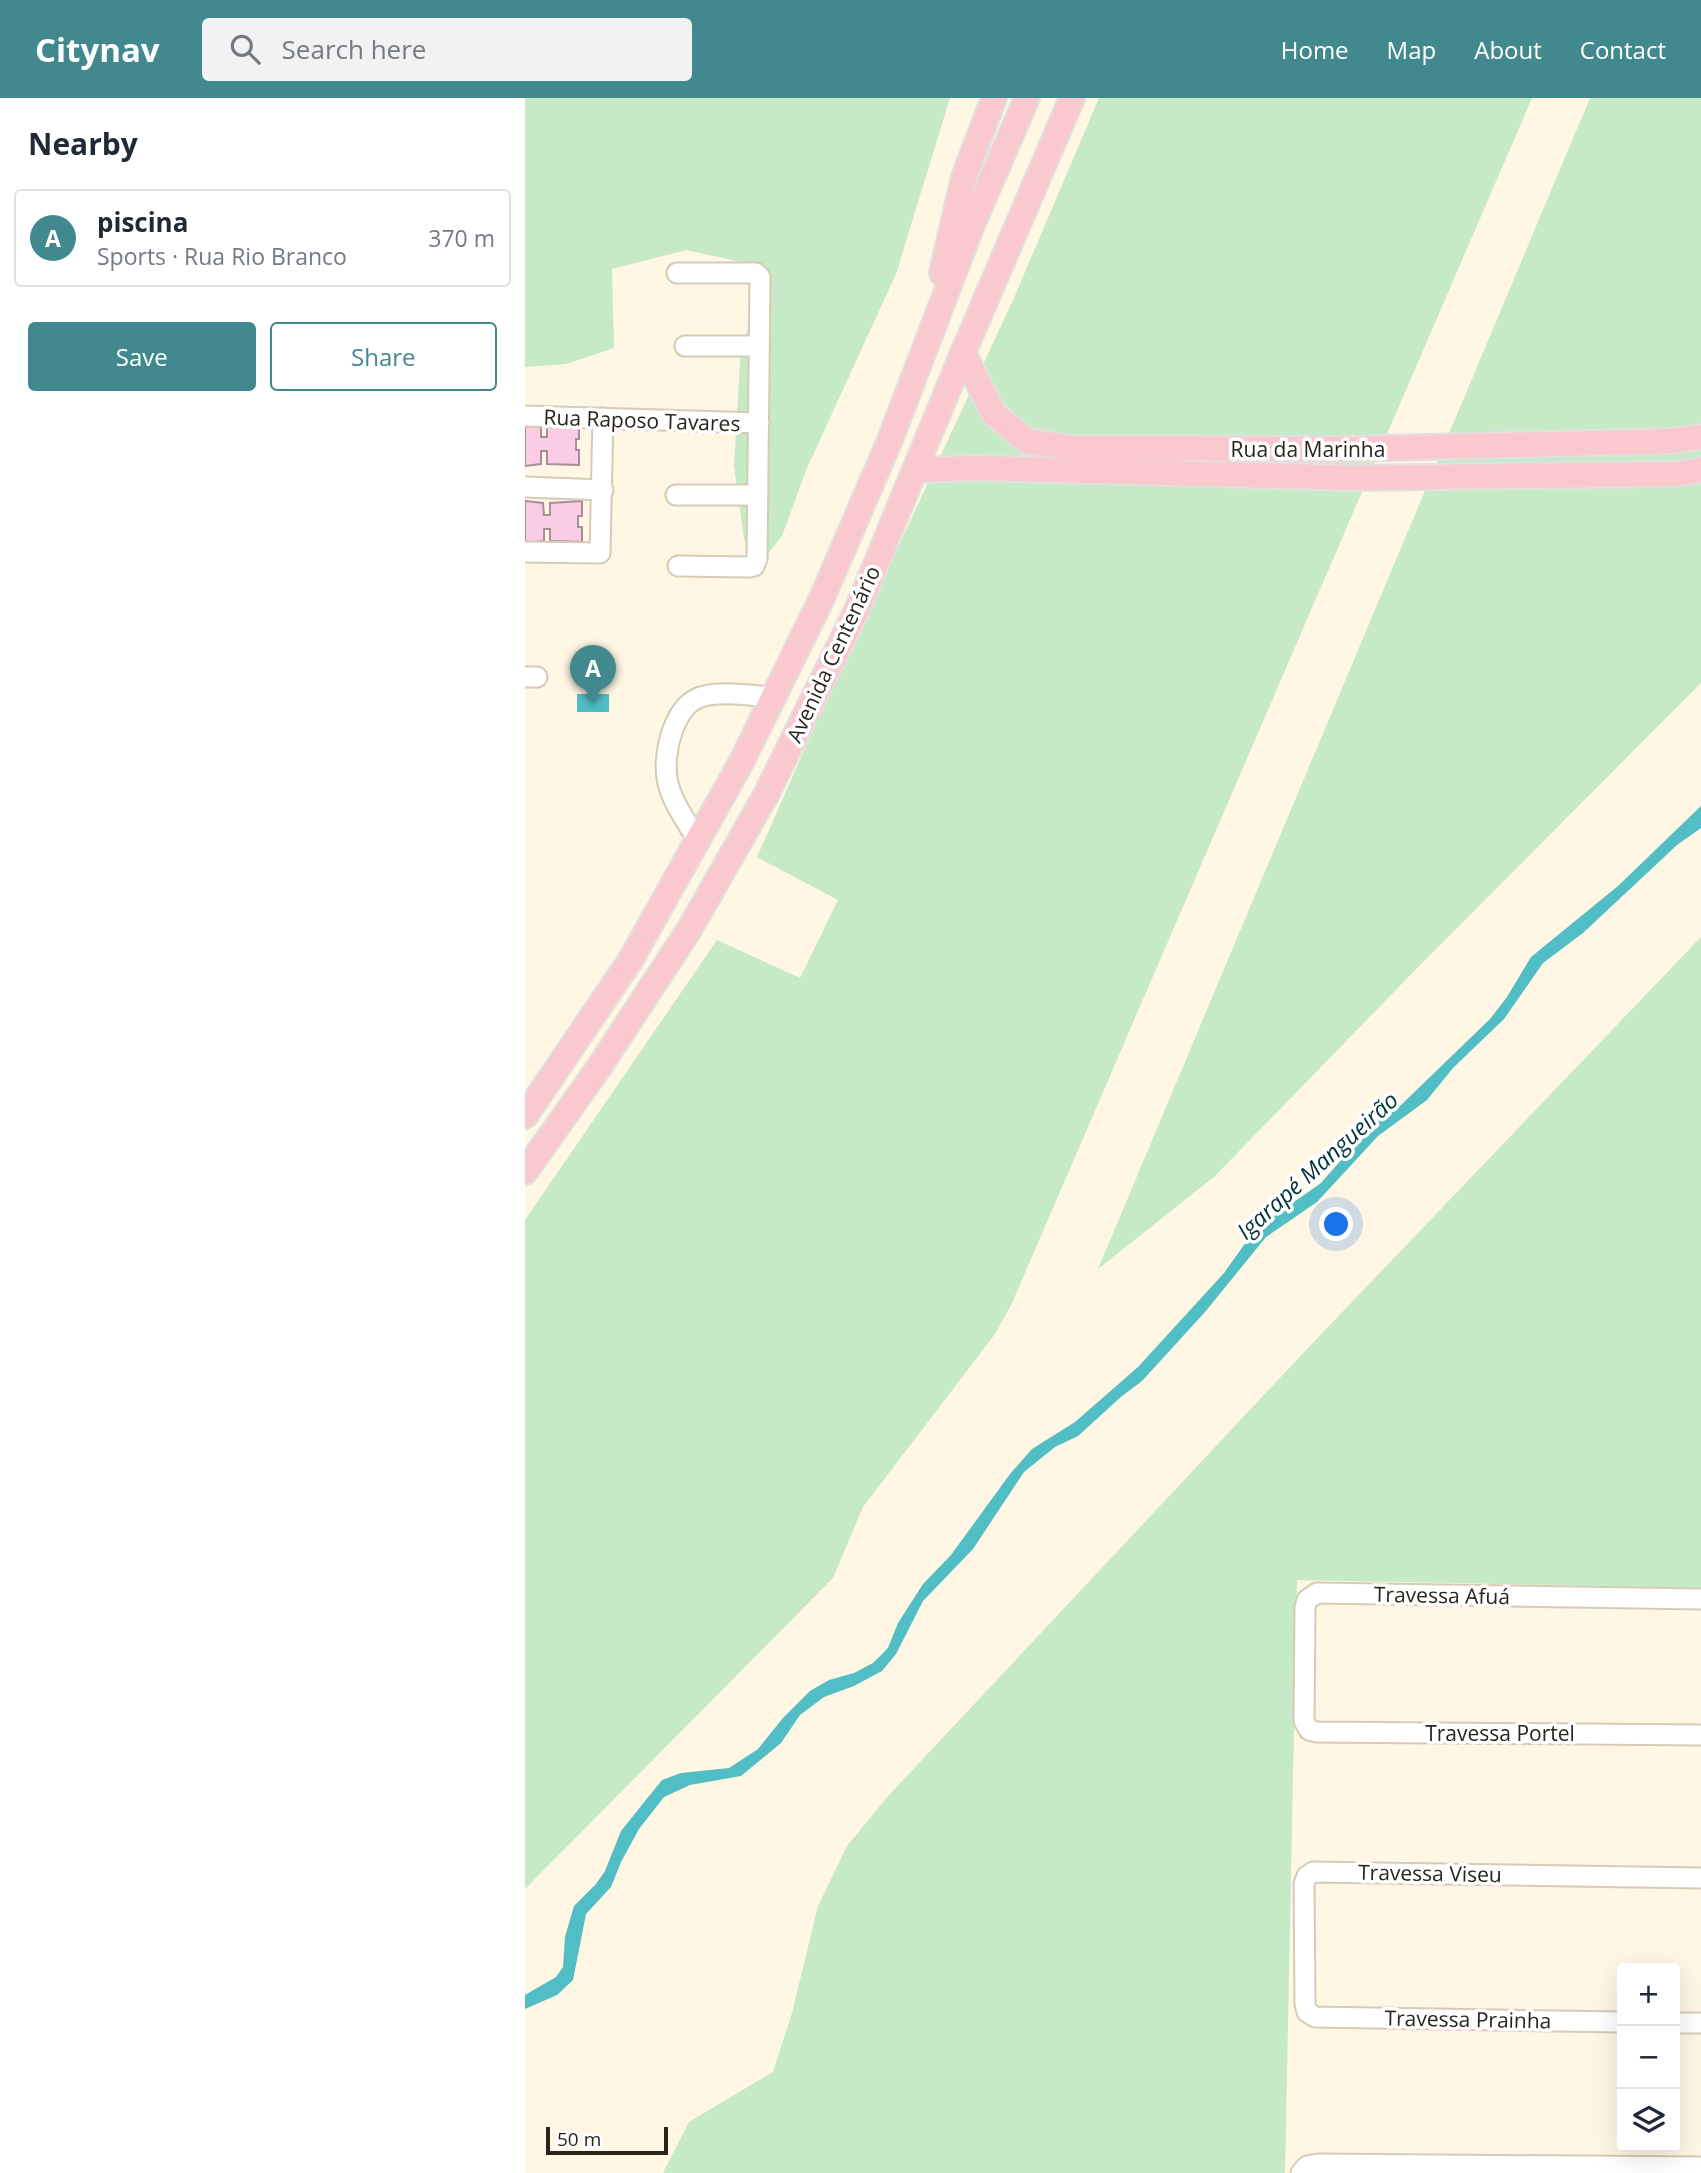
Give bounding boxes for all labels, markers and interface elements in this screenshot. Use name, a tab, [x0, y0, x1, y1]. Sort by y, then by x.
search box	[202, 18, 692, 81]
text: Citynav	[35, 27, 160, 72]
icon: search	[226, 30, 264, 68]
text: Search here	[282, 31, 426, 67]
text: Home	[1281, 33, 1349, 66]
text: Map	[1387, 33, 1436, 66]
text: About	[1474, 33, 1542, 66]
text: Contact	[1580, 33, 1666, 66]
text: Nearby	[28, 123, 138, 164]
text: piscina	[97, 204, 188, 240]
text: A	[45, 222, 61, 254]
text: 370 m	[428, 222, 495, 254]
text: Sports · Rua Rio Branco	[97, 240, 347, 272]
button: Save	[28, 322, 256, 391]
button: Share	[270, 322, 497, 391]
street label: Rua Raposo Tavares	[543, 403, 741, 437]
street label: Rua da Marinha	[1231, 435, 1385, 463]
street label: Avenida Centenário	[780, 561, 886, 747]
pin: A	[570, 645, 616, 703]
water label: Igarapé Mangueirão	[1229, 1084, 1405, 1246]
your location	[1319, 1207, 1353, 1241]
street label: Travessa Afuá	[1374, 1580, 1510, 1610]
street label: Travessa Portel	[1425, 1719, 1575, 1747]
street label: Travessa Viseu	[1358, 1858, 1502, 1888]
map controls	[1617, 1963, 1680, 2152]
button: +	[1617, 1963, 1680, 2026]
street label: Travessa Prainha	[1384, 2004, 1552, 2034]
button: −	[1617, 2026, 1680, 2089]
button: layers	[1617, 2089, 1680, 2152]
scale bar	[546, 2124, 669, 2156]
text: 50 m	[557, 2126, 601, 2152]

